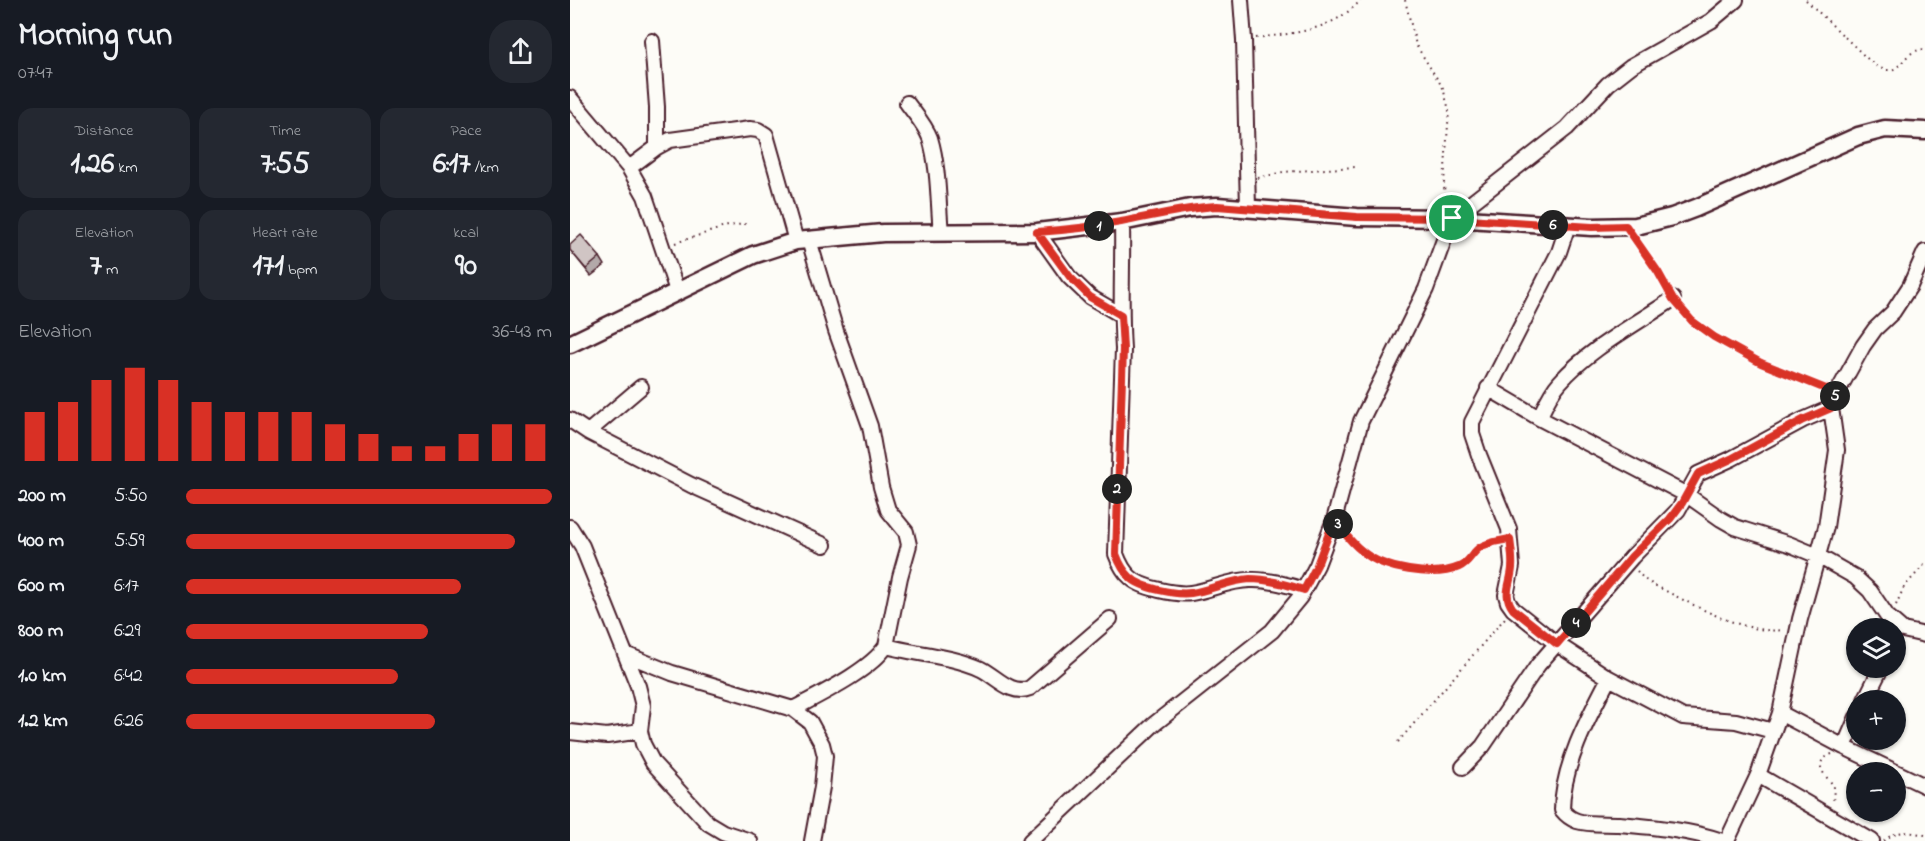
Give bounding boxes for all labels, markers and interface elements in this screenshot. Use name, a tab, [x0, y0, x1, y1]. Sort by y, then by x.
text: Morning run	[18, 12, 172, 60]
button: share	[489, 20, 552, 83]
text: 07:47	[18, 59, 53, 88]
text: Distance	[75, 119, 133, 143]
text: Time	[269, 119, 301, 143]
text: Pace	[450, 119, 482, 143]
text: 1.26	[70, 143, 114, 187]
text: 7:55	[260, 143, 310, 187]
text: 6:17	[433, 143, 471, 187]
text: km	[114, 156, 138, 180]
text: /km	[471, 156, 499, 180]
pin	[1426, 192, 1477, 243]
icon: arrive	[1435, 201, 1468, 234]
pin: 6	[1538, 210, 1568, 240]
pin: 1	[1084, 211, 1114, 241]
text: 6	[1549, 213, 1557, 237]
text: 1	[1096, 214, 1102, 238]
text: Elevation	[75, 221, 133, 245]
text: Heart rate	[252, 221, 318, 245]
text: kcal	[453, 221, 479, 245]
text: 7	[90, 245, 102, 289]
text: 171	[252, 245, 284, 289]
text: 90	[455, 245, 477, 289]
text: m	[102, 258, 118, 282]
text: bpm	[284, 258, 318, 282]
text: Elevation	[18, 318, 92, 347]
text: 36–43 m	[492, 318, 552, 347]
pin: 5	[1820, 381, 1850, 411]
text: 5	[1830, 384, 1840, 408]
pin: 2	[1102, 474, 1132, 504]
text: 2	[1113, 477, 1121, 501]
text: 200 m	[18, 482, 66, 511]
text: 5:50	[114, 482, 147, 511]
pin: 3	[1323, 509, 1353, 539]
text: 3	[1335, 512, 1341, 536]
text: 400 m	[18, 527, 64, 556]
text: 5:59	[114, 527, 145, 556]
text: 600 m	[18, 572, 65, 601]
text: 6:17	[114, 572, 139, 601]
pin: 4	[1561, 608, 1591, 638]
text: 4	[1573, 611, 1579, 635]
text: 800 m	[18, 617, 63, 646]
text: 6:29	[114, 617, 140, 646]
map controls	[1846, 618, 1906, 822]
button: layers	[1846, 618, 1906, 678]
text: 1.0 km	[18, 662, 66, 691]
text: 6:42	[114, 662, 143, 691]
button: +	[1846, 690, 1906, 750]
text: 1.2 km	[18, 707, 68, 736]
text: 6:26	[114, 707, 143, 736]
button: −	[1846, 762, 1906, 822]

